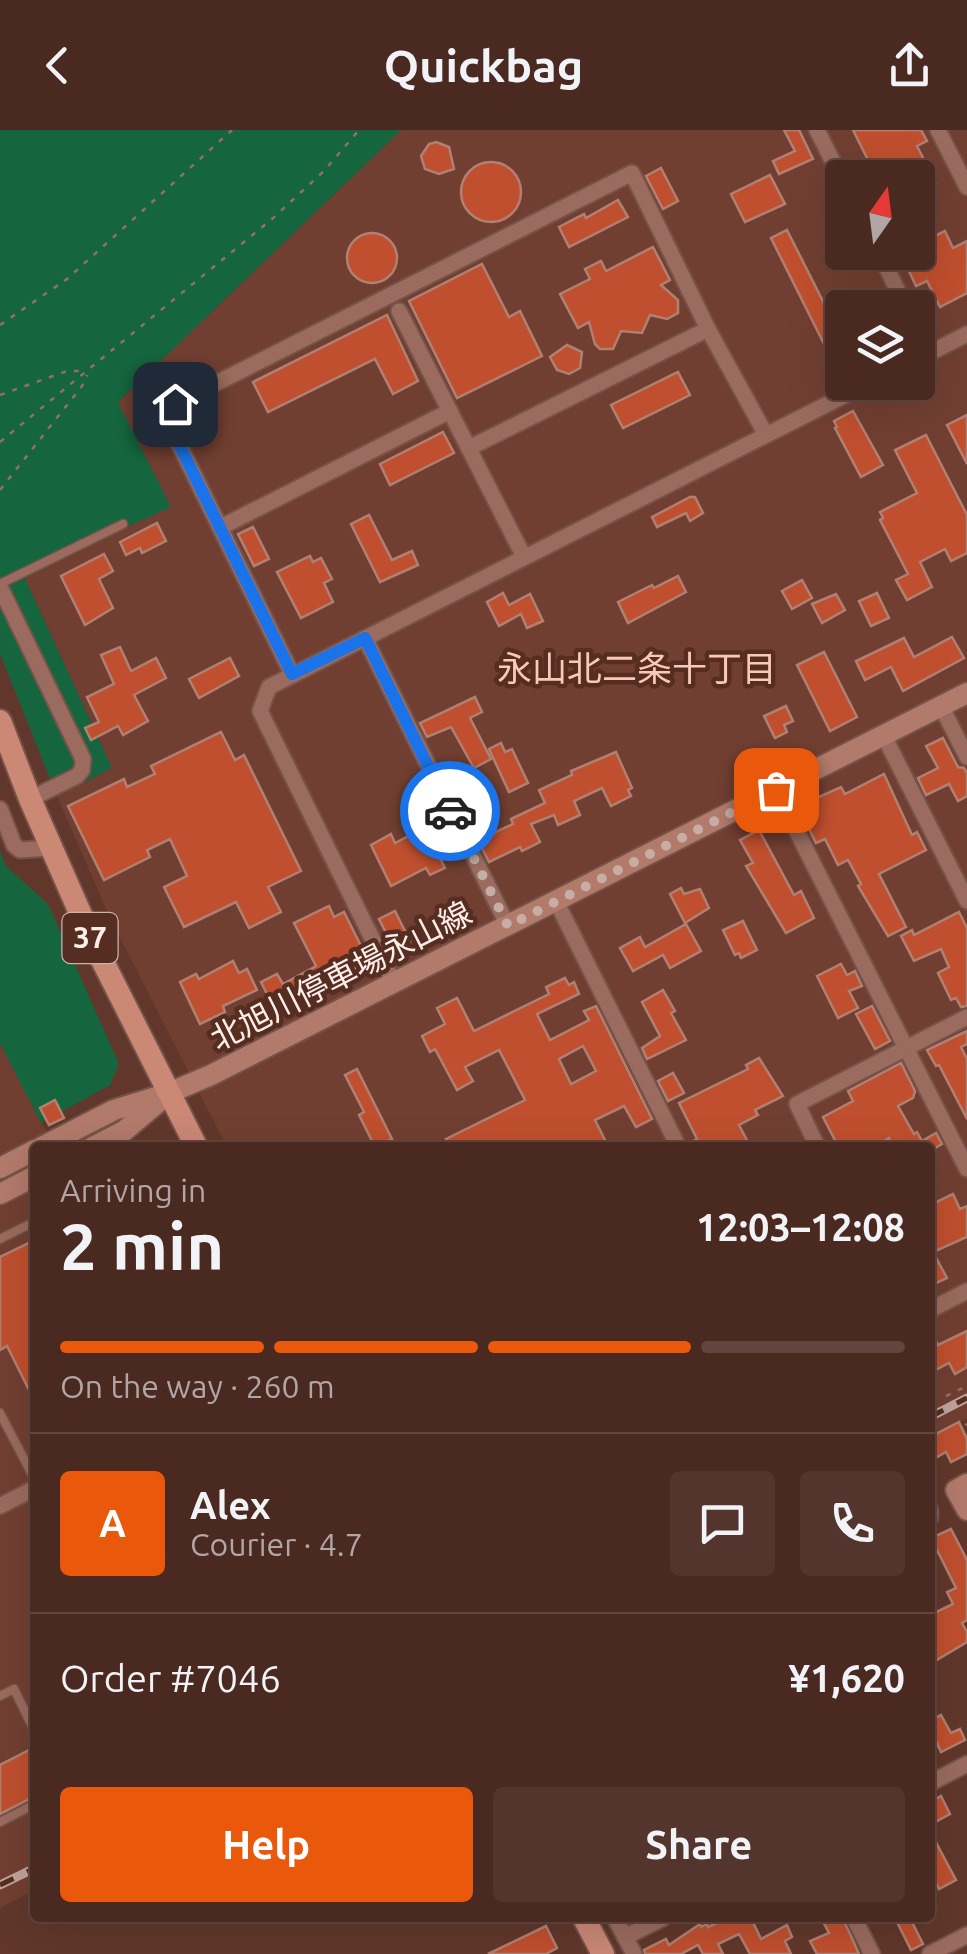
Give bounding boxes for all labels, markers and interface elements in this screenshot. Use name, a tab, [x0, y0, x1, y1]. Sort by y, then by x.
icon: back	[30, 38, 85, 93]
icon: share	[882, 38, 937, 93]
text: Quickbag	[384, 40, 583, 91]
north arrow	[825, 160, 935, 270]
map controls	[825, 160, 935, 400]
button: layers	[825, 290, 935, 400]
pin	[133, 362, 218, 447]
icon: home	[148, 377, 203, 432]
district label: 永山北二条十丁目	[497, 648, 777, 688]
pin	[734, 748, 819, 833]
courier	[400, 761, 500, 861]
icon: bag	[749, 763, 804, 818]
icon: car	[423, 784, 478, 839]
street label: 北旭川停車場永山線	[204, 894, 477, 1057]
road number: 37	[62, 913, 118, 963]
text: Arriving in	[60, 1172, 206, 1208]
text: 12:03–12:08	[696, 1206, 905, 1248]
text: 2 min	[60, 1209, 224, 1282]
text: On the way · 260 m	[60, 1368, 335, 1404]
button: chat	[670, 1471, 775, 1576]
button: phone	[800, 1471, 905, 1576]
text: Alex	[190, 1484, 271, 1526]
text: A	[99, 1502, 126, 1544]
text: Courier · 4.7	[190, 1526, 363, 1562]
text: Order #7046	[60, 1657, 281, 1699]
text: ¥1,620	[788, 1657, 905, 1699]
button: Help	[60, 1787, 473, 1902]
button: Share	[493, 1787, 905, 1902]

